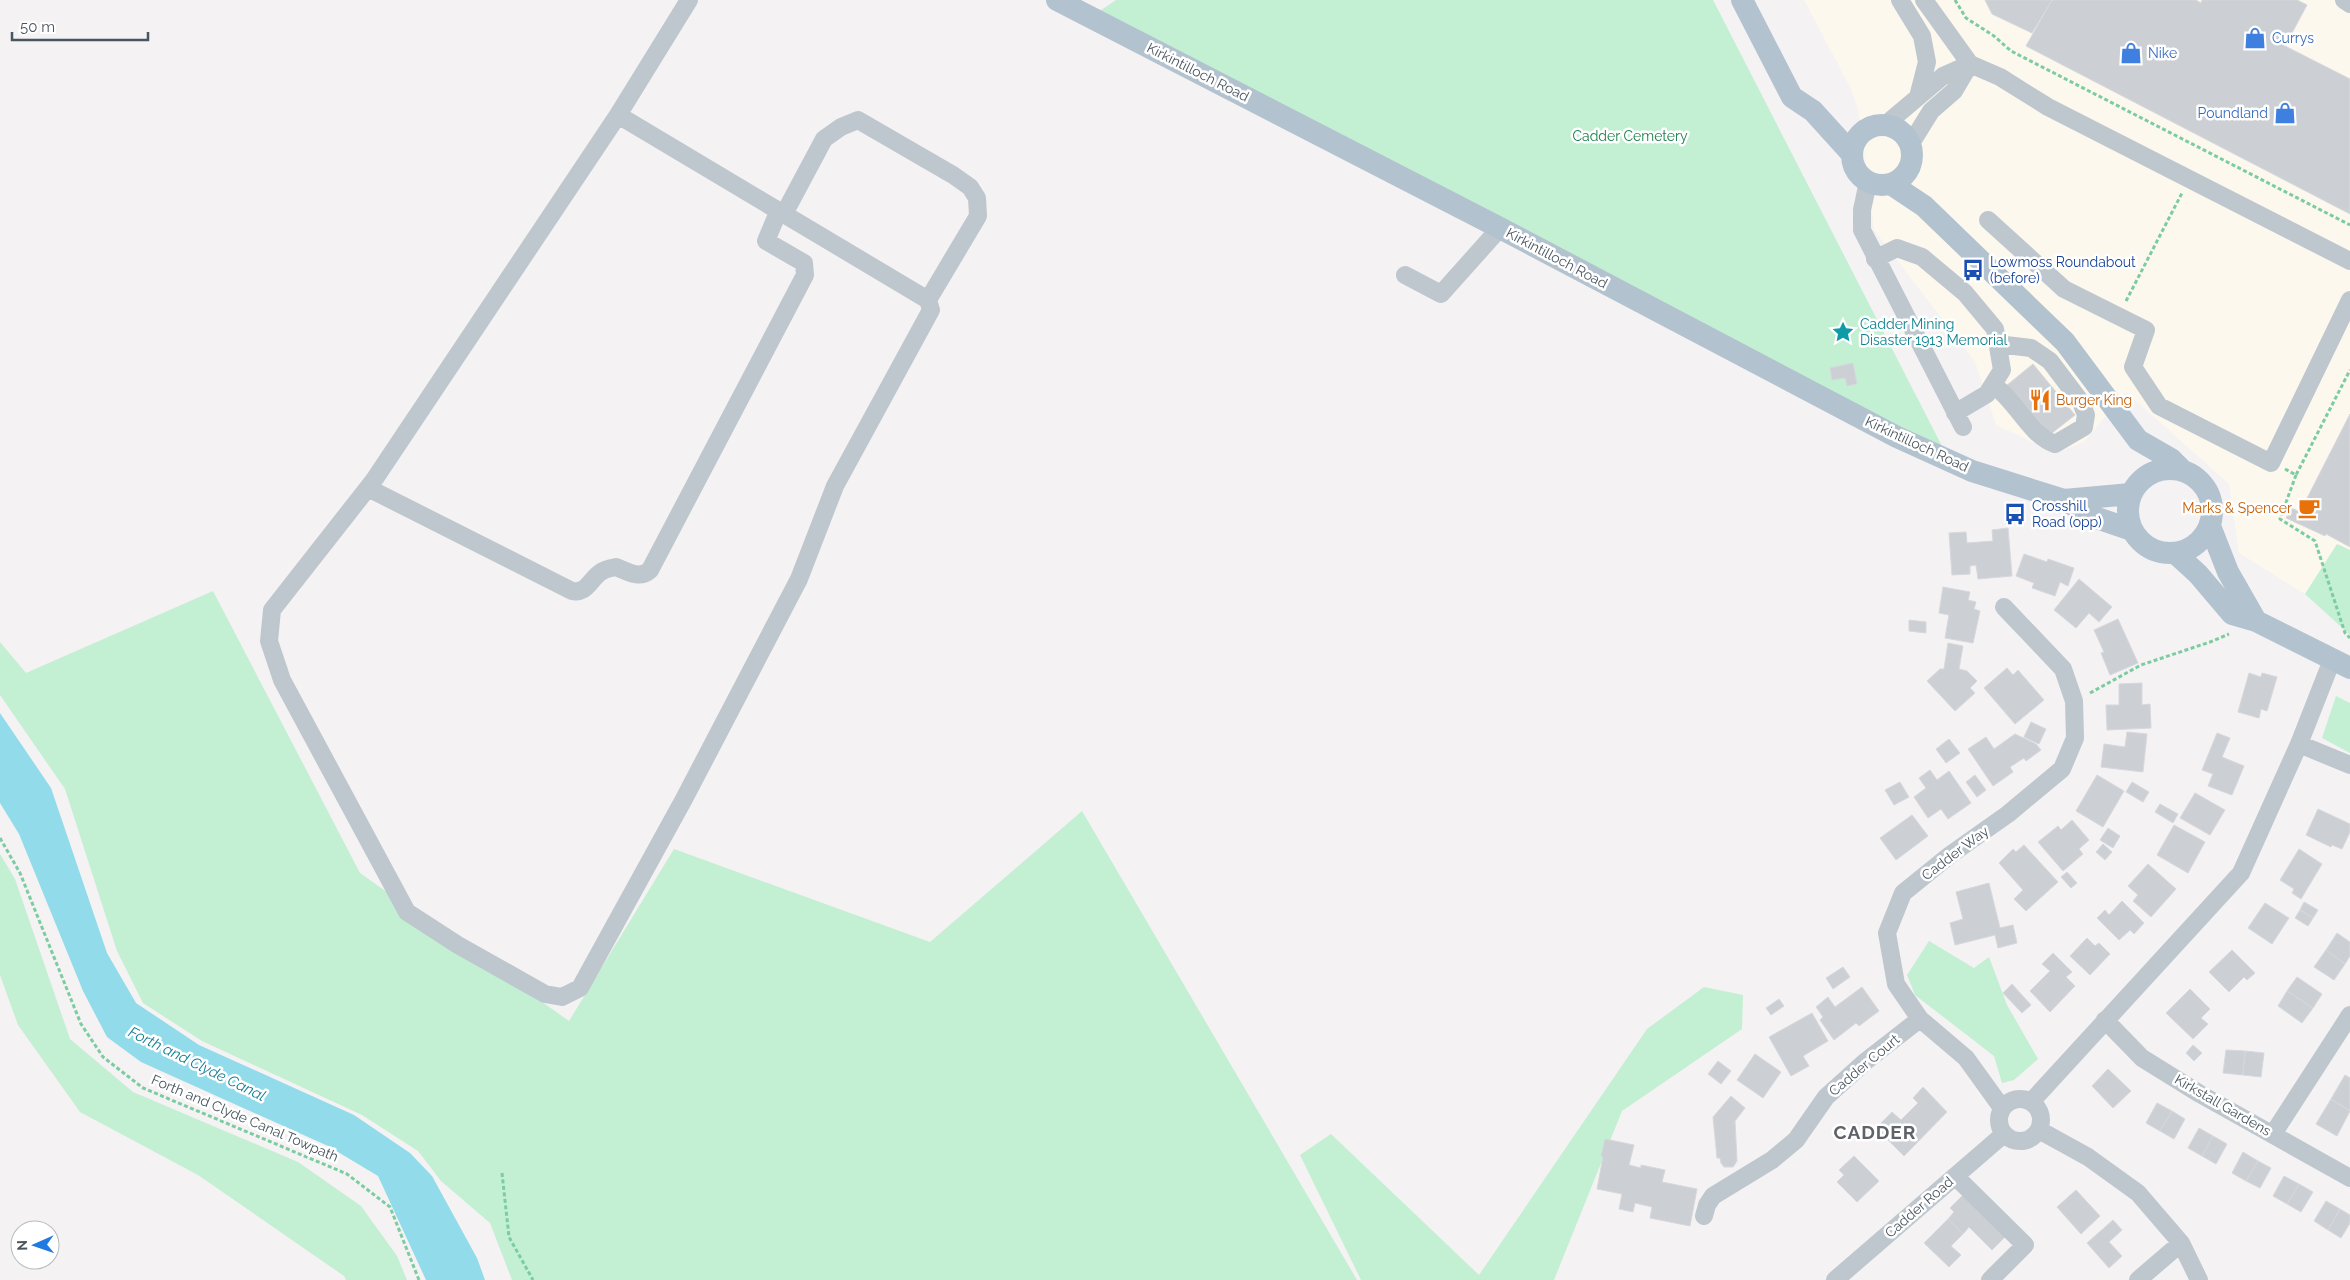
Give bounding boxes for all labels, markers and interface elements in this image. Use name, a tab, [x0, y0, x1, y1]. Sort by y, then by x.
scale bar	[12, 10, 149, 42]
text: 50 m	[20, 18, 55, 36]
shop icon: Currys	[2242, 25, 2268, 51]
place label: Currys	[2272, 30, 2314, 46]
street label: Kirkintilloch Road	[1144, 39, 1252, 105]
shop icon: Nike	[2118, 40, 2144, 66]
place label: Nike	[2148, 45, 2177, 61]
shop icon: Poundland	[2272, 100, 2298, 126]
place label: Poundland	[2198, 105, 2268, 121]
park label: Cadder Cemetery	[1572, 128, 1688, 144]
street label: Kirkintilloch Road	[1504, 225, 1610, 291]
place label: Lowmoss Roundabout (before)	[1990, 254, 2136, 286]
bus stop icon: Lowmoss Roundabout (before)	[1960, 257, 1986, 283]
place label: Cadder Mining Disaster 1913 Memorial	[1860, 316, 2008, 348]
place icon: Cadder Mining Disaster 1913 Memorial	[1830, 319, 1856, 345]
restaurant icon: Burger King	[2027, 387, 2053, 413]
place label: Burger King	[2056, 392, 2132, 408]
street label: Kirkintilloch Road	[1863, 413, 1971, 475]
cafe icon: Marks & Spencer	[2296, 495, 2322, 521]
place label: Crosshill Road (opp)	[2032, 498, 2102, 530]
place label: Marks & Spencer	[2182, 500, 2292, 516]
bus stop icon: Crosshill Road (opp)	[2002, 501, 2028, 527]
street label: Cadder Way	[1918, 822, 1992, 883]
water label: Forth and Clyde Canal	[125, 1023, 269, 1105]
street label: Cadder Court	[1826, 1031, 1903, 1099]
street label: Forth and Clyde Canal Towpath	[149, 1071, 341, 1165]
street label: Kirkstall Gardens	[2172, 1071, 2274, 1139]
district label: CADDER	[1834, 1121, 1916, 1143]
street label: Cadder Road	[1882, 1173, 1956, 1241]
north arrow	[10, 1220, 60, 1270]
text: N	[14, 1240, 30, 1251]

